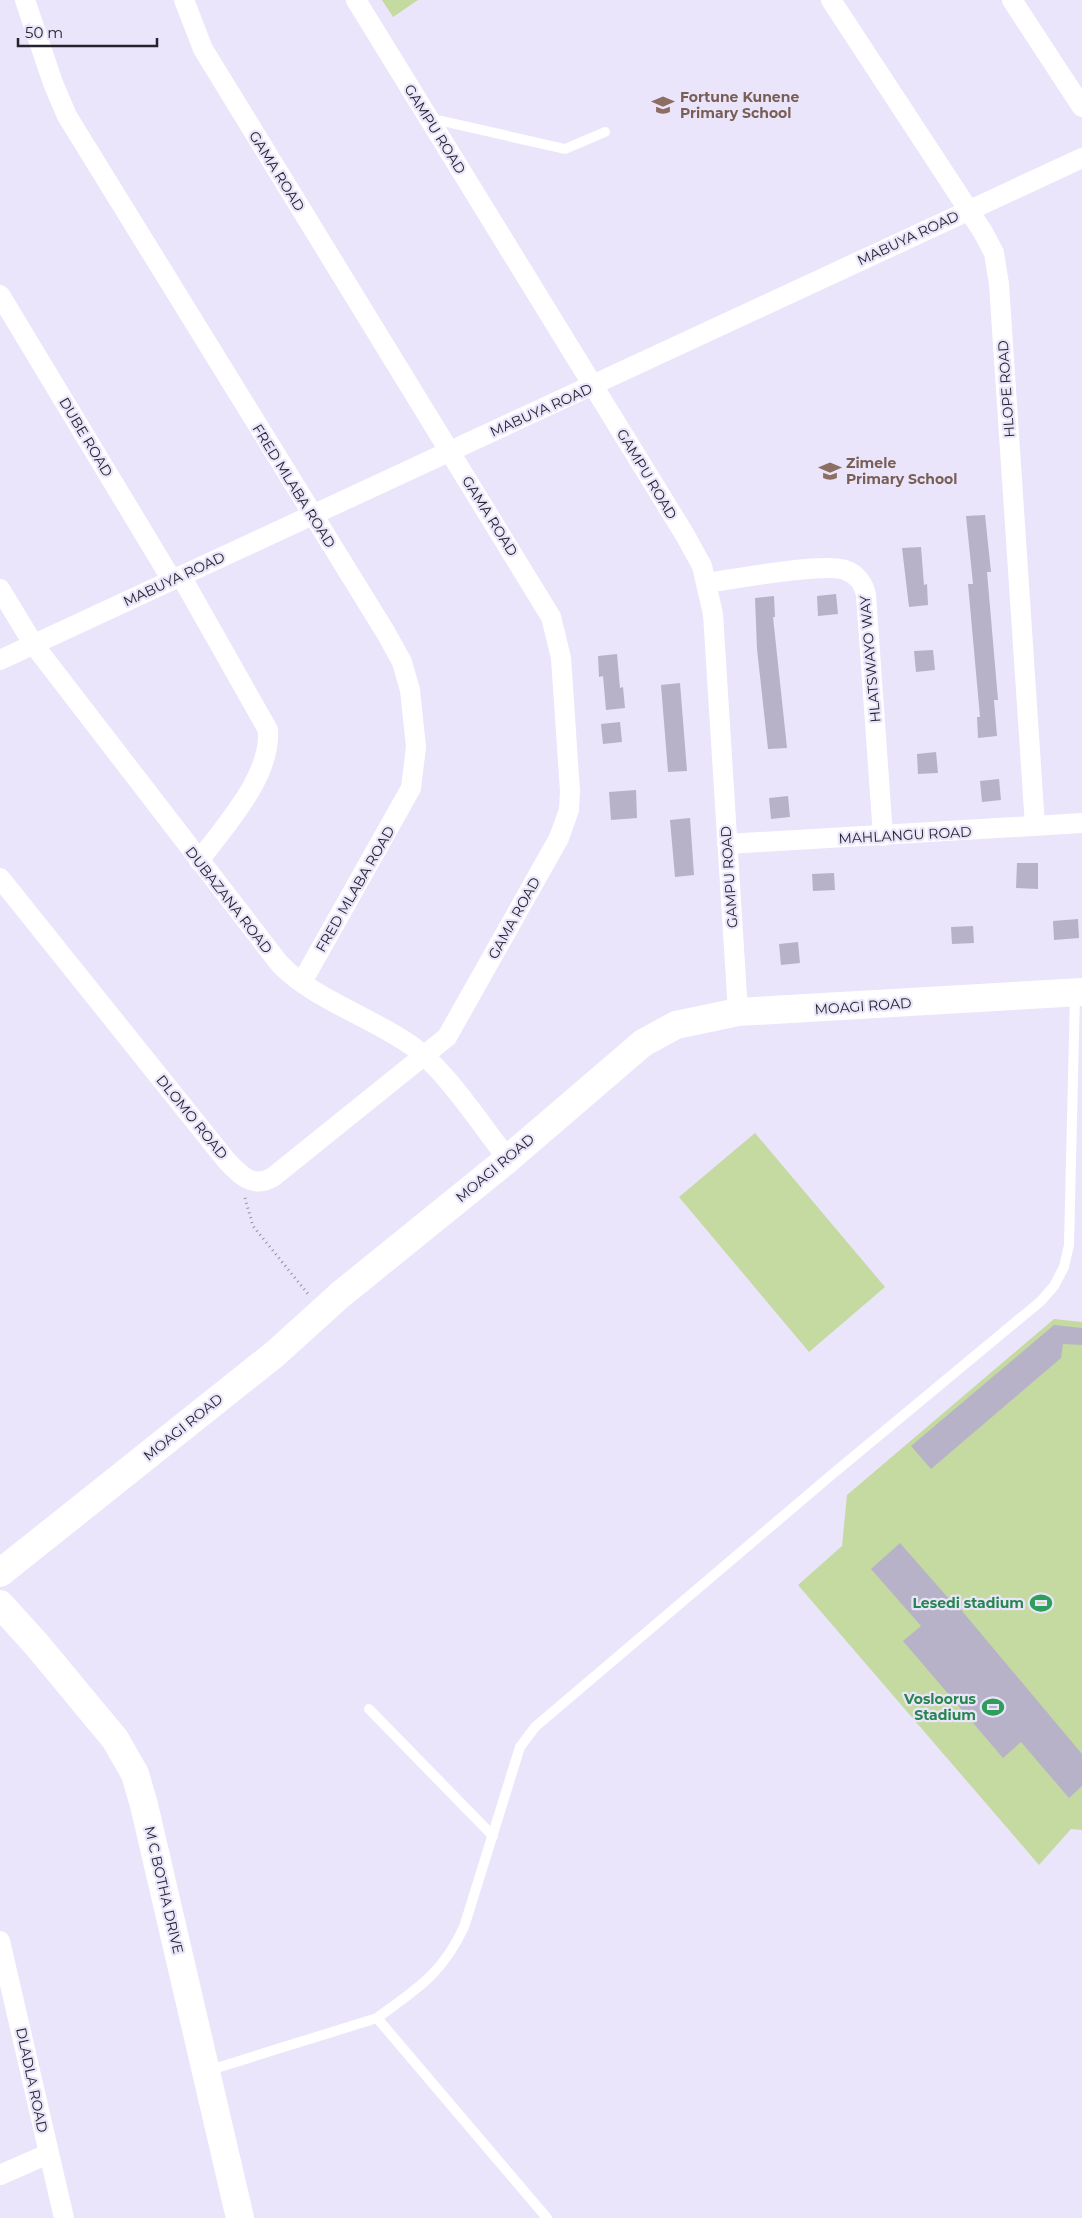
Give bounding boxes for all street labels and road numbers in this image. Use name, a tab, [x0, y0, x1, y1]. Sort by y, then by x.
street label: GAMPU ROAD	[400, 81, 470, 177]
street label: GAMA ROAD	[245, 128, 309, 214]
street label: MABUYA ROAD	[854, 207, 962, 269]
street label: HLOPE ROAD	[994, 340, 1018, 438]
street label: MABUYA ROAD	[487, 379, 595, 441]
street label: DUBE ROAD	[55, 394, 117, 480]
street label: FRED MLABA ROAD	[249, 421, 339, 551]
street label: GAMPU ROAD	[613, 426, 681, 522]
street label: GAMA ROAD	[458, 473, 522, 559]
street label: MABUYA ROAD	[120, 548, 228, 610]
street label: HLATSWAYO WAY	[855, 595, 885, 723]
street label: FRED MLABA ROAD	[312, 823, 398, 955]
street label: MAHLANGU ROAD	[838, 823, 972, 847]
street label: GAMPU ROAD	[716, 825, 742, 929]
street label: DUBAZANA ROAD	[182, 843, 276, 957]
street label: GAMA ROAD	[484, 874, 544, 962]
street label: MOAGI ROAD	[814, 994, 912, 1018]
street label: DLOMO ROAD	[152, 1071, 232, 1163]
street label: MOAGI ROAD	[452, 1130, 538, 1206]
street label: MOAGI ROAD	[140, 1390, 226, 1464]
street label: M C BOTHA DRIVE	[141, 1824, 187, 1956]
street label: DLADLA ROAD	[12, 2026, 52, 2134]

